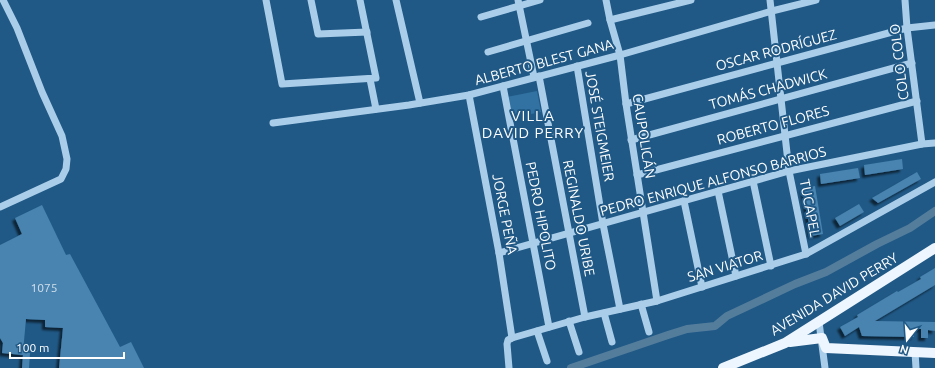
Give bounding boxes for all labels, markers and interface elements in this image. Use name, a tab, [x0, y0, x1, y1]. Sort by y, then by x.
street label: COLO COLO	[886, 23, 912, 101]
street label: OSCAR RODRÍGUEZ	[714, 25, 838, 74]
street label: ALBERTO BLEST GANA	[473, 36, 615, 88]
street label: TOMÁS CHADWICK	[707, 64, 829, 112]
street label: JOSÉ STEIGMEIER	[582, 69, 619, 183]
street label: CAUPOLICÁN	[629, 92, 660, 179]
street label: ROBERTO FLORES	[715, 102, 831, 148]
district label: VILLA DAVID PERRY	[482, 107, 584, 141]
street label: PEDRO ENRIQUE ALFONSO BARRIOS	[598, 143, 828, 219]
street label: REGINALDO URIBE	[560, 159, 598, 278]
street label: PEDRO HIPOLITO	[523, 160, 559, 272]
street label: JORGE PEÑA	[489, 172, 522, 256]
street label: TUCAPEL	[797, 178, 823, 238]
street label: SAN VIATOR	[686, 247, 765, 285]
street label: AVENIDA DAVID PERRY	[767, 250, 901, 338]
house number: 1075	[30, 281, 58, 294]
north arrow	[887, 320, 927, 360]
scale bar	[10, 334, 124, 360]
text: 100 m	[16, 341, 49, 354]
text: N	[898, 343, 910, 357]

